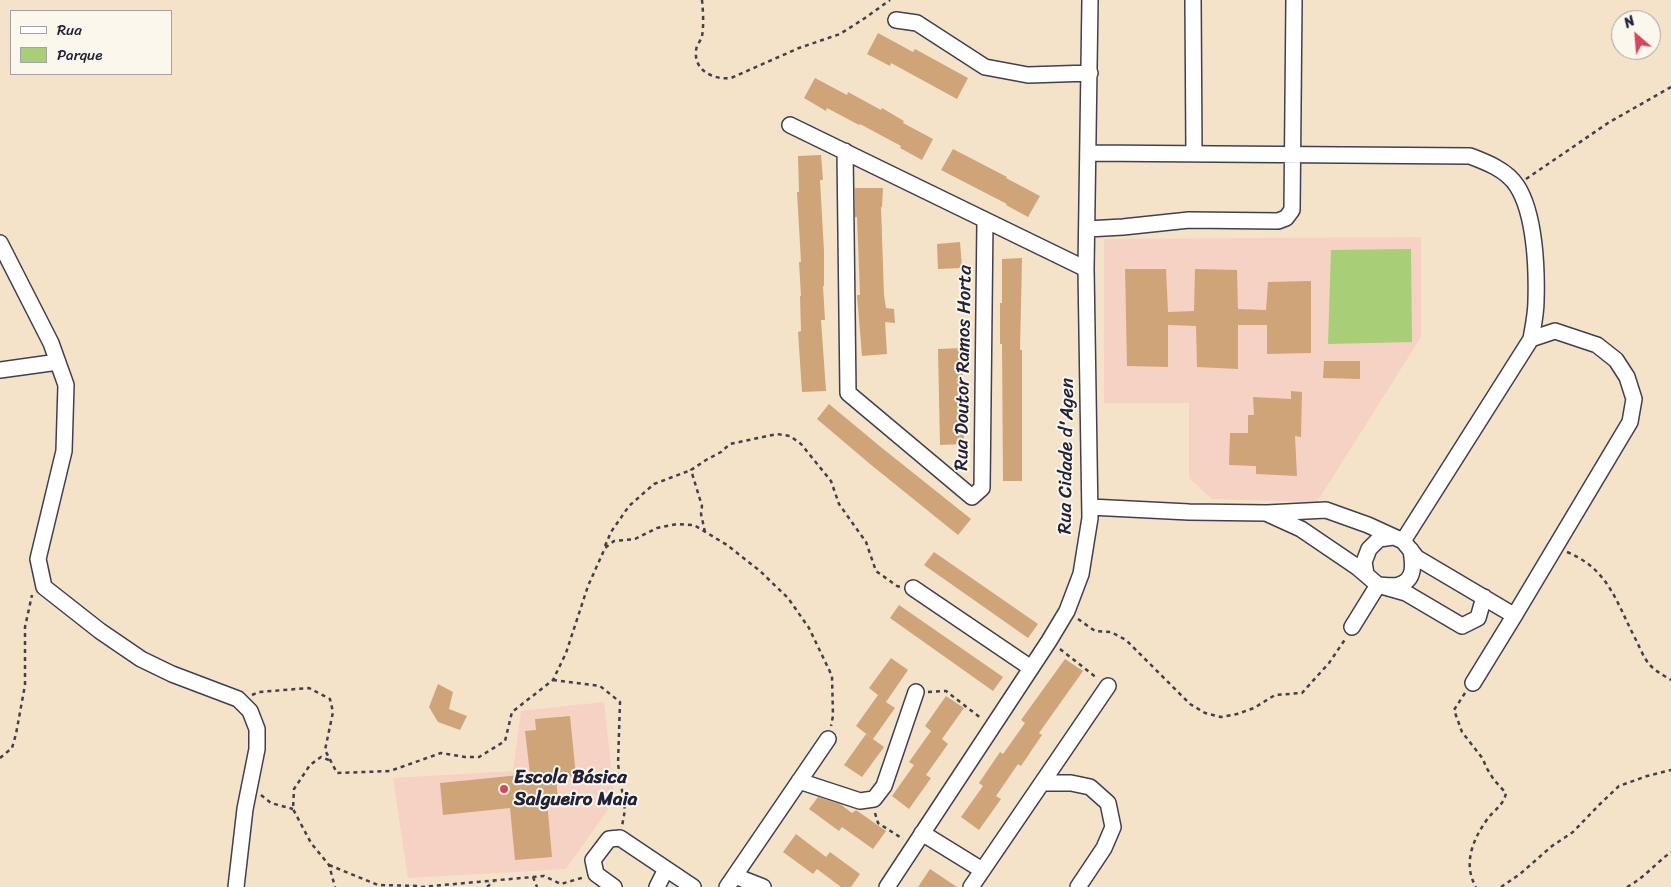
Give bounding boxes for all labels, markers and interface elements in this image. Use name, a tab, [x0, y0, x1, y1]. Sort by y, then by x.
text: N	[1619, 9, 1639, 35]
legend	[10, 10, 172, 75]
north arrow	[1611, 10, 1661, 60]
text: Rua	[57, 17, 82, 43]
text: Parque	[57, 42, 102, 68]
street label: Rua Doutor Ramos Horta	[951, 265, 977, 471]
street label: Rua Cidade d'Agen	[1054, 378, 1080, 534]
place label: Escola Básica Salgueiro Maia	[514, 767, 637, 811]
marker: Escola Básica Salgueiro Maia	[498, 783, 510, 795]

